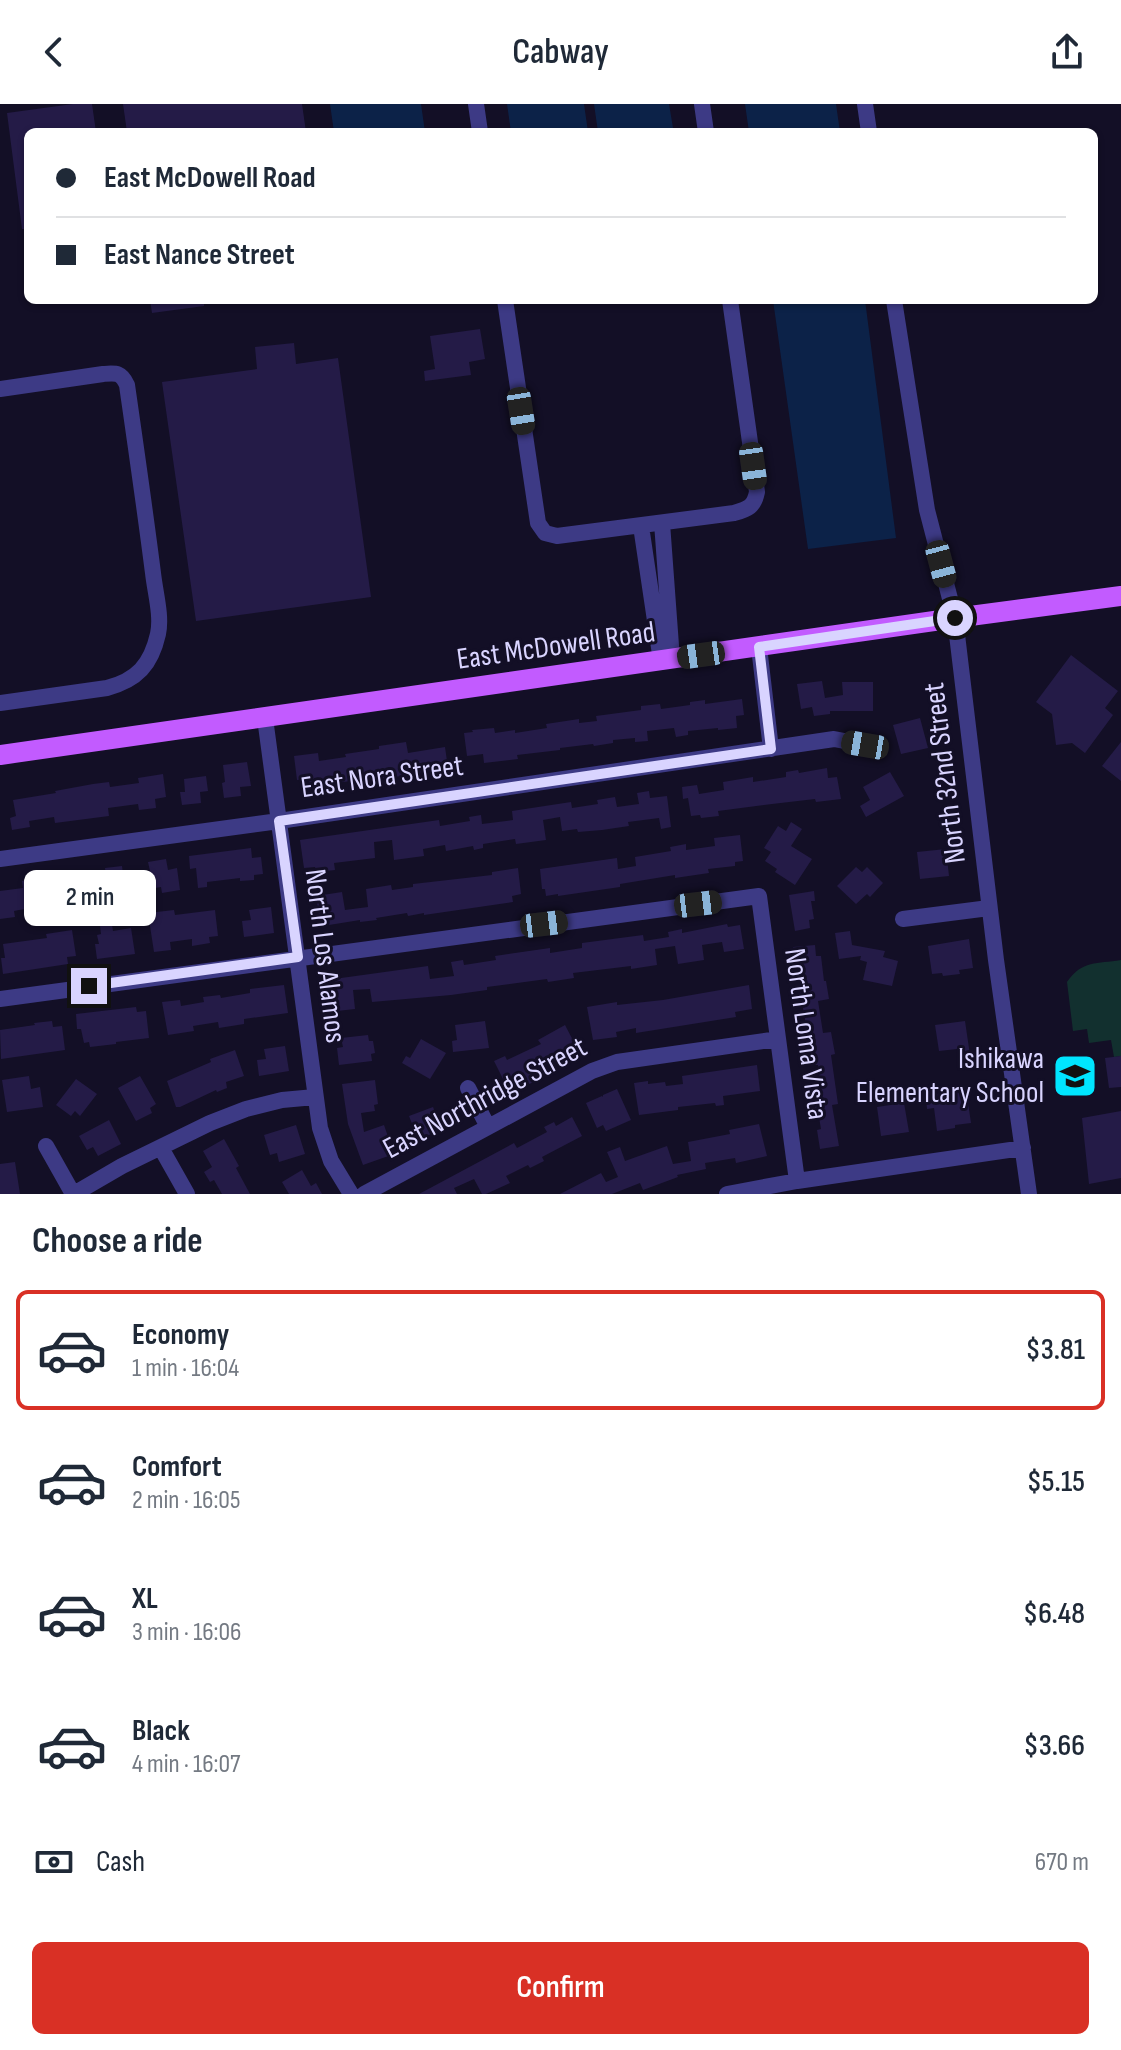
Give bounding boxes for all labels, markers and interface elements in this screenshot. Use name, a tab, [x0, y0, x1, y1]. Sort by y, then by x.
icon: back	[32, 30, 76, 74]
icon: share	[1045, 30, 1089, 74]
text: Cabway	[512, 31, 609, 74]
text: East McDowell Road	[104, 160, 316, 196]
text: East Nance Street	[104, 237, 295, 273]
car	[505, 385, 537, 437]
car	[738, 441, 768, 491]
car	[923, 538, 959, 590]
route start	[937, 600, 973, 636]
street label: East McDowell Road	[455, 614, 657, 678]
car	[676, 640, 726, 670]
street label: North 32nd Street	[916, 681, 974, 865]
car	[839, 729, 891, 761]
street label: East Nora Street	[298, 748, 466, 806]
street label: North Los Alamos	[296, 867, 354, 1045]
callout: 2 min	[23, 870, 155, 926]
text: 2 min	[66, 882, 114, 913]
car	[673, 889, 723, 919]
car	[519, 909, 569, 939]
street label: North Loma Vista	[776, 946, 836, 1122]
route end	[71, 968, 107, 1004]
street label: East Northridge Street	[377, 1029, 593, 1167]
place label: Ishikawa Elementary School	[856, 1041, 1044, 1111]
school or university icon: Ishikawa Elementary School	[1051, 1052, 1099, 1100]
text: Choose a ride	[32, 1220, 203, 1263]
icon: car	[36, 1314, 108, 1386]
text: Economy	[132, 1317, 229, 1353]
text: $3.81	[1026, 1332, 1085, 1368]
text: 1 min · 16:04	[132, 1353, 239, 1384]
icon: car	[36, 1446, 108, 1518]
text: Comfort	[132, 1449, 222, 1485]
text: $5.15	[1027, 1464, 1085, 1500]
text: 2 min · 16:05	[132, 1485, 240, 1516]
icon: car	[36, 1578, 108, 1650]
text: XL	[132, 1581, 158, 1617]
text: $6.48	[1023, 1596, 1085, 1632]
text: 3 min · 16:06	[132, 1617, 242, 1648]
icon: car	[36, 1710, 108, 1782]
text: Black	[132, 1713, 190, 1749]
text: $3.66	[1024, 1728, 1085, 1764]
text: 4 min · 16:07	[132, 1749, 240, 1780]
icon: cash	[32, 1840, 76, 1884]
text: Cash	[96, 1844, 145, 1880]
text: 670 m	[1035, 1847, 1089, 1878]
button: Confirm	[32, 1942, 1089, 2034]

